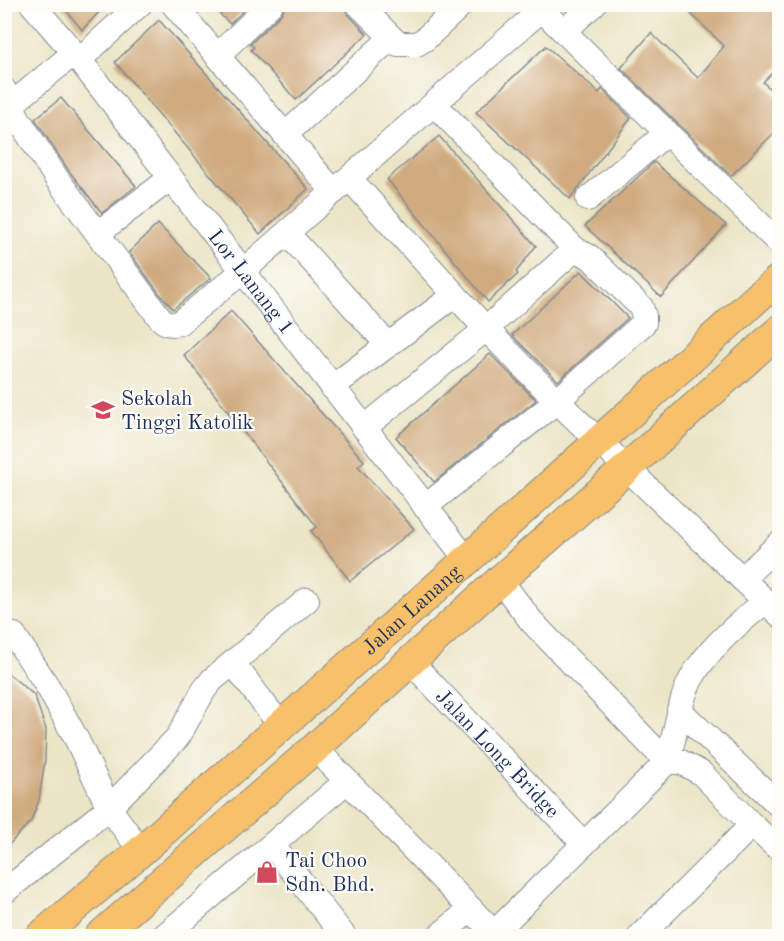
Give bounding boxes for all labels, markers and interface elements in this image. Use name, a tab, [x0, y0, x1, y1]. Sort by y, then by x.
street label: Lor Lanang 1	[203, 226, 297, 339]
place label: Sekolah Tinggi Katolik	[121, 389, 254, 434]
school or university icon: Sekolah Tinggi Katolik	[90, 397, 116, 423]
street label: Jalan Lanang	[359, 561, 466, 660]
street label: Jalan Long Bridge	[431, 686, 563, 823]
place label: Tai Choo Sdn. Bhd.	[285, 851, 375, 896]
shop icon: Tai Choo Sdn. Bhd.	[254, 859, 280, 885]

